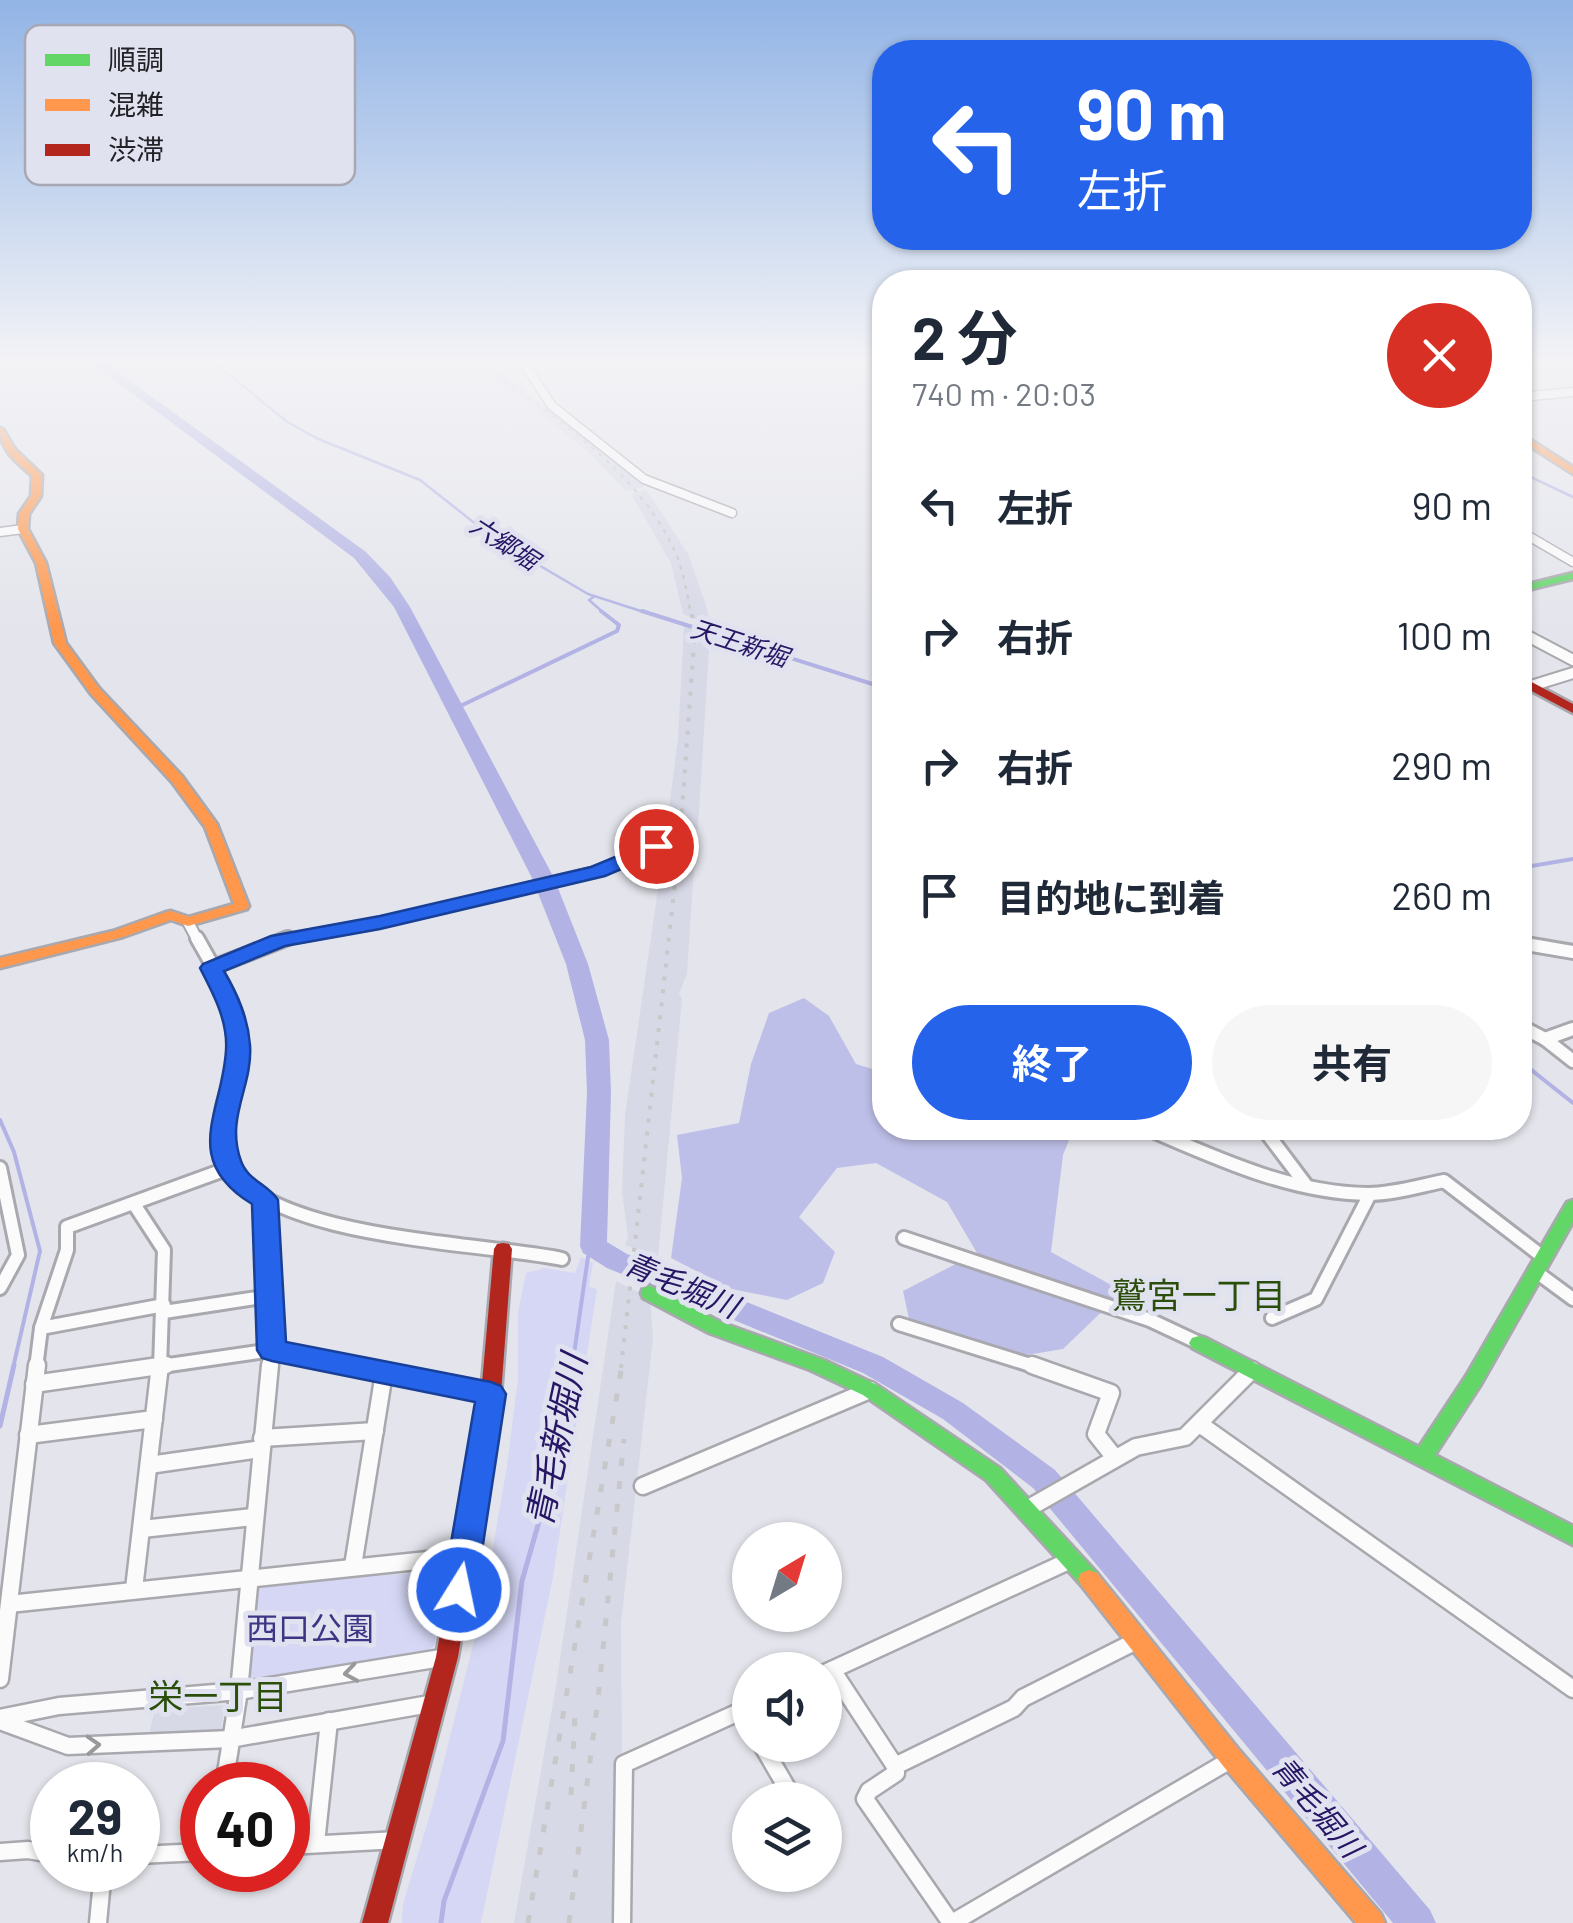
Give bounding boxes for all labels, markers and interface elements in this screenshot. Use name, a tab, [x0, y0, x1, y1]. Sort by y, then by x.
legend	[25, 25, 355, 185]
text: 順調	[108, 42, 164, 76]
text: 90 m	[1077, 70, 1227, 154]
icon: left	[912, 80, 1042, 210]
text: 混雑	[108, 87, 164, 121]
text: 渋滞	[108, 132, 164, 166]
text: 左折	[1077, 162, 1167, 216]
text: 2 分	[912, 300, 1018, 372]
button: close	[1387, 303, 1492, 408]
text: 740 m · 20:03	[912, 374, 1096, 412]
icon: left	[912, 478, 967, 533]
text: 90 m	[1412, 482, 1492, 528]
text: 左折	[997, 484, 1073, 530]
water label: 六郷堀	[465, 509, 548, 577]
icon: right	[912, 608, 967, 663]
water label: 天王新堀	[688, 612, 796, 673]
text: 100 m	[1397, 612, 1492, 658]
text: 右折	[997, 614, 1073, 660]
icon: right	[912, 738, 967, 793]
text: 290 m	[1391, 742, 1492, 788]
text: 右折	[997, 744, 1073, 790]
pin	[614, 804, 699, 889]
icon: arrive	[629, 819, 684, 874]
icon: arrive	[912, 868, 967, 923]
text: 260 m	[1392, 872, 1492, 918]
text: 目的地に到着	[997, 874, 1225, 920]
button: 終了	[912, 1005, 1192, 1120]
button: 共有	[1212, 1005, 1492, 1120]
water label: 青毛堀川	[620, 1244, 747, 1325]
district label: 鷲宮一丁目	[1111, 1273, 1287, 1315]
water label: 青毛新堀川	[516, 1346, 595, 1530]
north arrow	[732, 1522, 842, 1632]
map controls	[732, 1522, 842, 1892]
position arrow	[407, 1538, 511, 1642]
park label: 西口公園	[246, 1608, 374, 1646]
button: sound	[732, 1652, 842, 1762]
one-way arrow	[343, 1662, 359, 1683]
district label: 栄一丁目	[148, 1674, 288, 1716]
one-way arrow	[85, 1735, 101, 1756]
water label: 青毛堀川	[1266, 1748, 1372, 1866]
speed limit sign: 40	[180, 1762, 310, 1892]
button: layers	[732, 1782, 842, 1892]
text: 29	[68, 1785, 122, 1845]
text: km/h	[67, 1837, 123, 1867]

